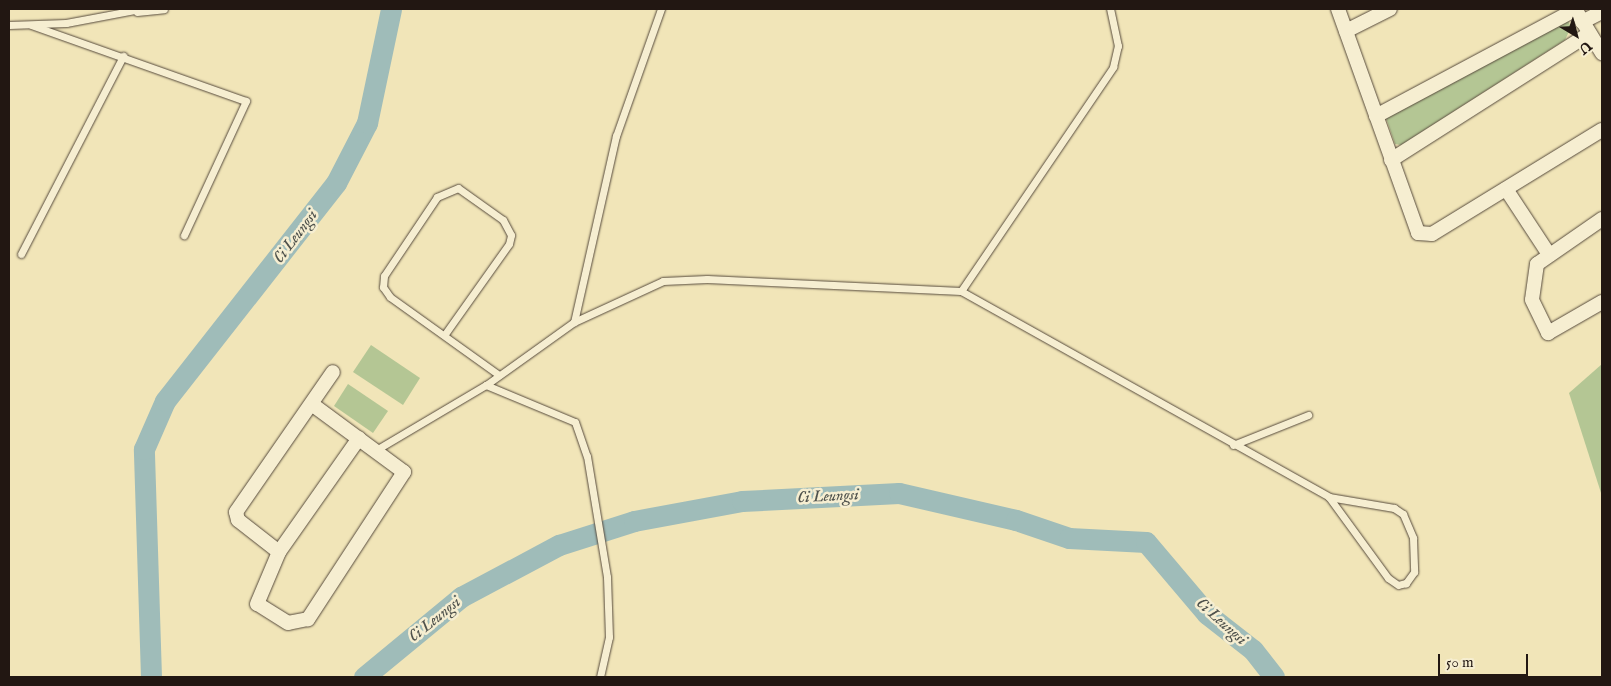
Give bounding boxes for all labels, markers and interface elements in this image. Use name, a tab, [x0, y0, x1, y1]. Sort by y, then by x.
north arrow	[1551, 10, 1601, 60]
text: U	[1575, 36, 1595, 58]
water label: Ci Leungsi	[270, 207, 322, 267]
water label: Ci Leungsi	[797, 486, 859, 508]
water label: Ci Leungsi	[405, 593, 465, 647]
water label: Ci Leungsi	[1192, 594, 1250, 650]
scale bar	[1441, 644, 1531, 676]
text: 50 m	[1446, 653, 1474, 672]

